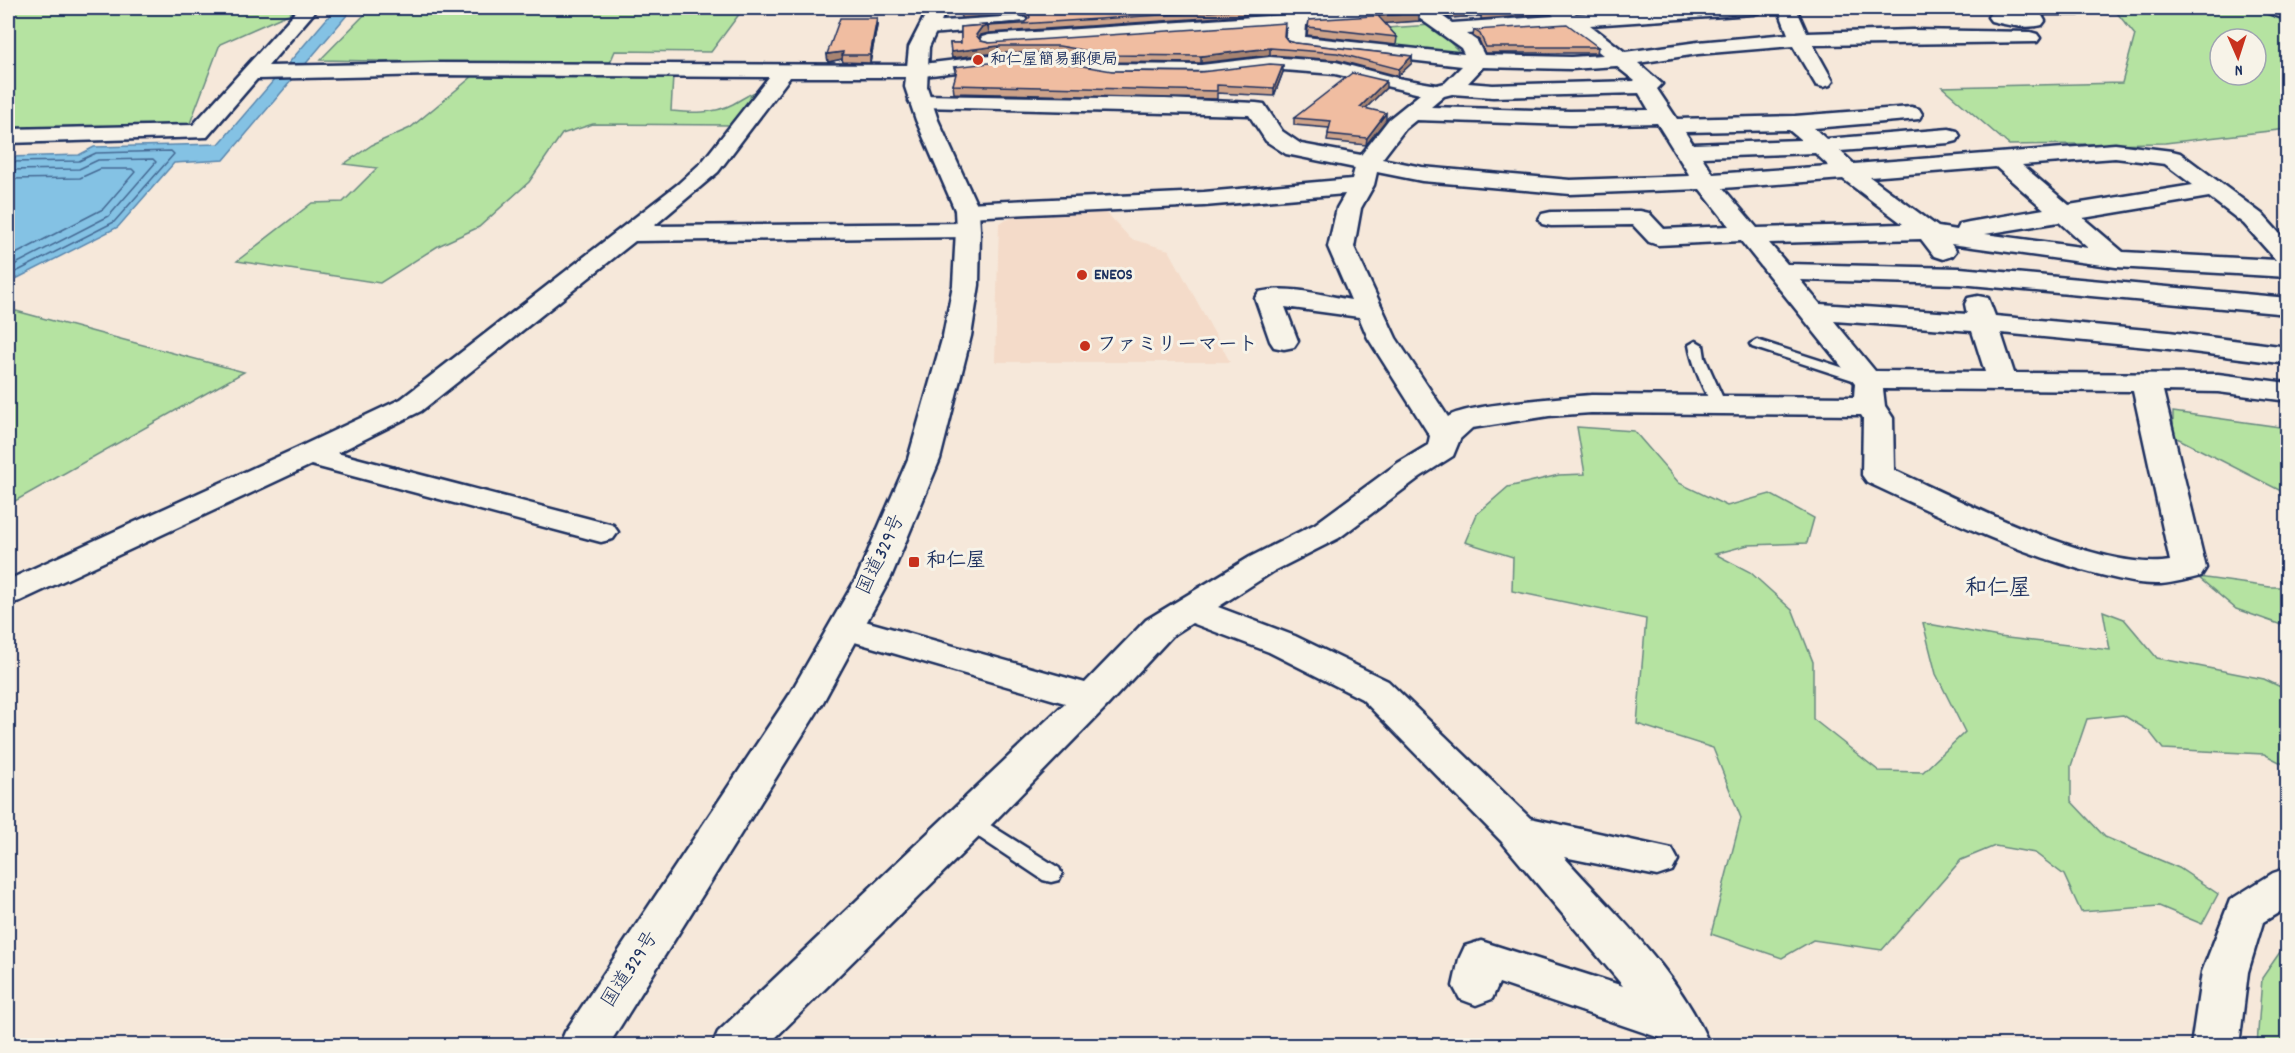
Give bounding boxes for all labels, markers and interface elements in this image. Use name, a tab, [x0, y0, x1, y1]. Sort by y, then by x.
north arrow	[2208, 27, 2268, 87]
place label: 和仁屋簡易郵便局	[990, 49, 1118, 72]
marker: 和仁屋簡易郵便局	[971, 53, 985, 67]
text: N	[2234, 58, 2243, 81]
place label: ENEOS	[1094, 264, 1133, 287]
marker: ENEOS	[1075, 268, 1089, 282]
place label: ファミリーマート	[1097, 332, 1258, 360]
marker: ファミリーマート	[1078, 339, 1092, 353]
street label: 国道329号	[851, 510, 913, 600]
place label: 和仁屋	[926, 548, 986, 576]
marker: 和仁屋	[907, 555, 921, 569]
district label: 和仁屋	[1965, 574, 2031, 605]
street label: 国道329号	[596, 926, 666, 1014]

